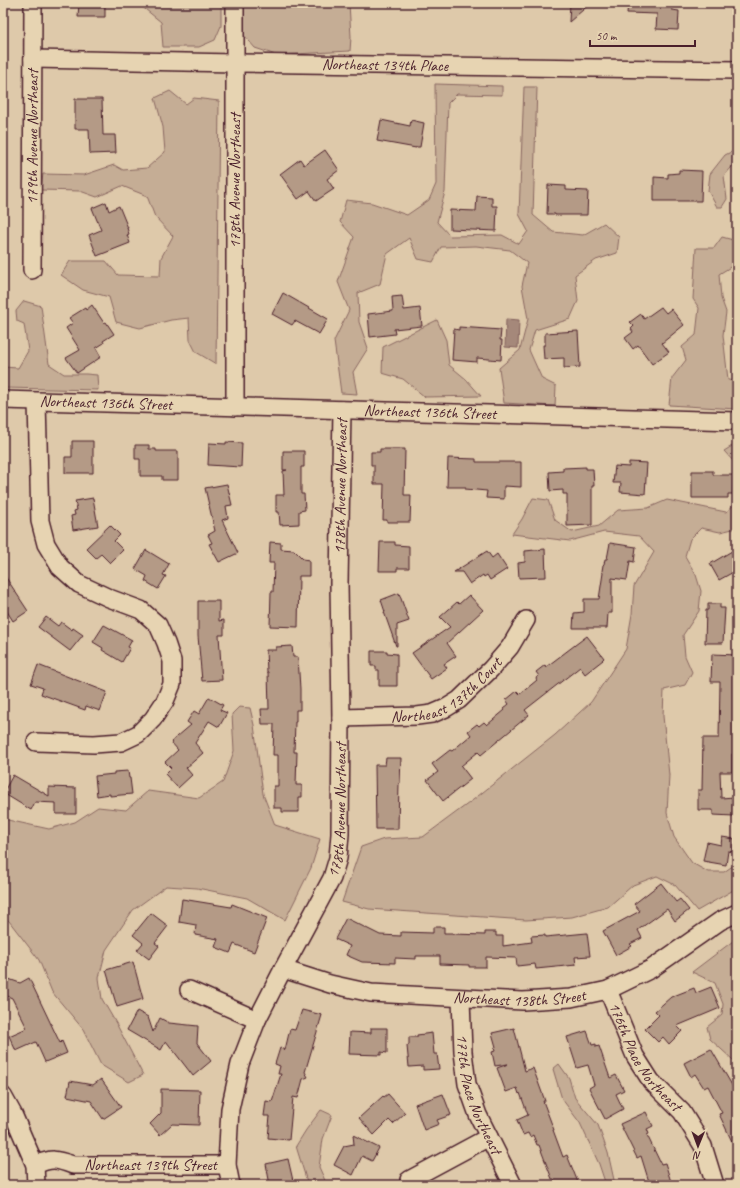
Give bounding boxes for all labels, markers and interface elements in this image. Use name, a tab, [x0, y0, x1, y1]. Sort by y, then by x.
scale bar	[590, 22, 695, 48]
text: 50 m	[596, 28, 618, 44]
street label: Northeast 134th Place	[322, 54, 450, 76]
street label: 179th Avenue Northeast	[22, 67, 43, 205]
street label: 178th Avenue Northeast	[225, 111, 245, 248]
street label: Northeast 136th Street	[39, 391, 174, 415]
street label: Northeast 136th Street	[363, 400, 498, 424]
street label: 178th Avenue Northeast	[330, 416, 352, 554]
street label: Northeast 137th Court	[391, 652, 507, 727]
street label: 178th Avenue Northeast	[323, 740, 351, 880]
street label: Northeast 138th Street	[453, 985, 589, 1011]
street label: 176th Place Northeast	[604, 999, 687, 1117]
street label: 177th Place Northeast	[452, 1034, 507, 1160]
north arrow	[678, 1126, 718, 1166]
text: N	[692, 1149, 701, 1163]
street label: Northeast 139th Street	[84, 1155, 219, 1175]

